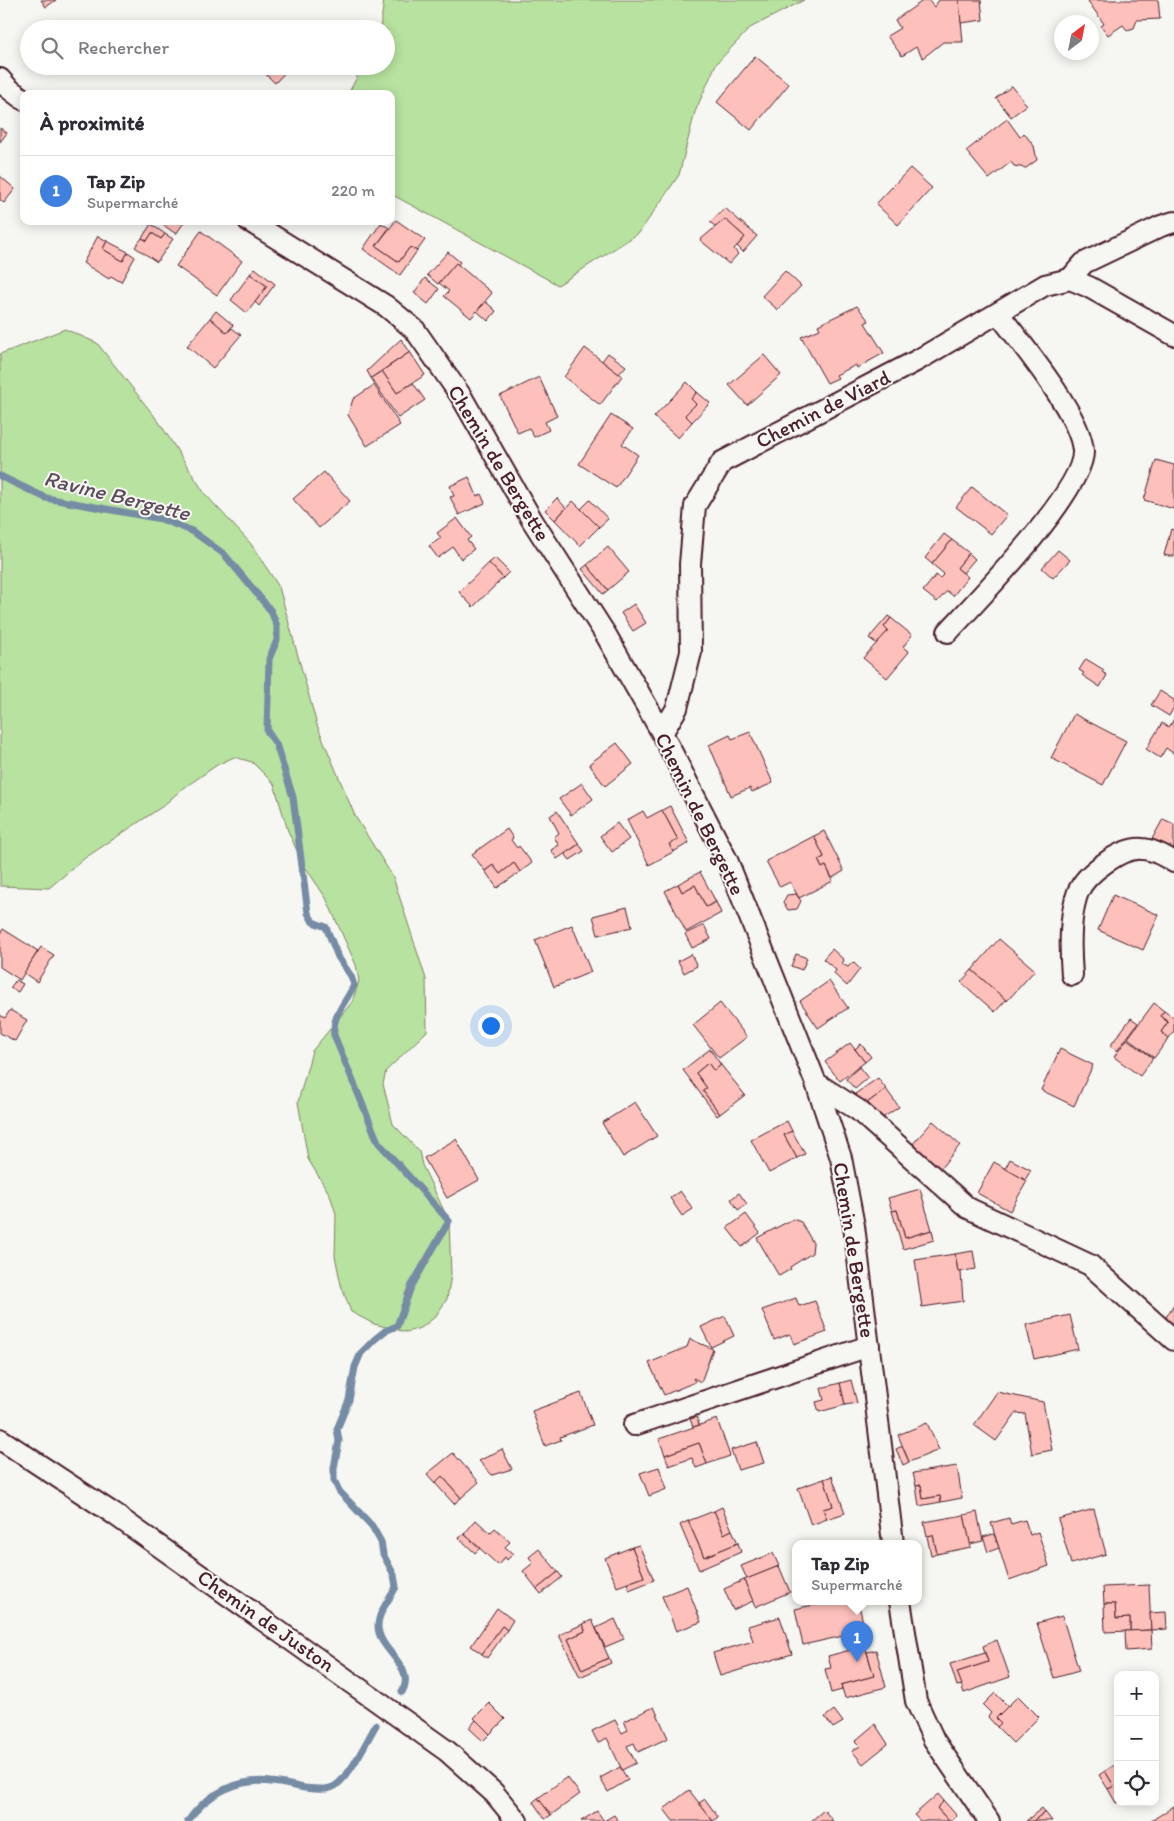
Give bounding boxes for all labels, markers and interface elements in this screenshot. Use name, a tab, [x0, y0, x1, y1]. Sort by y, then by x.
north arrow	[1054, 15, 1099, 60]
search box	[20, 20, 395, 75]
icon: search	[38, 34, 66, 62]
text: Rechercher	[78, 36, 169, 59]
text: À proximité	[40, 110, 145, 135]
text: Tap Zip	[87, 170, 145, 193]
text: 1	[52, 181, 60, 200]
text: 220 m	[331, 181, 375, 200]
text: Supermarché	[87, 193, 179, 212]
street label: Chemin de Viard	[751, 364, 895, 453]
street label: Chemin de Bergette	[443, 380, 556, 545]
water label: Ravine Bergette	[41, 464, 194, 527]
street label: Chemin de Bergette	[650, 729, 751, 899]
your location	[478, 1013, 504, 1039]
street label: Chemin de Bergette	[828, 1160, 881, 1340]
popup	[792, 1540, 922, 1605]
text: Tap Zip	[811, 1552, 869, 1575]
street label: Chemin de Juston	[193, 1564, 340, 1677]
text: Supermarché	[811, 1575, 903, 1594]
pin: 1	[841, 1621, 873, 1662]
map controls	[1114, 1671, 1159, 1806]
button: +	[1114, 1671, 1159, 1716]
button: −	[1114, 1716, 1159, 1761]
button: locate	[1114, 1761, 1159, 1806]

